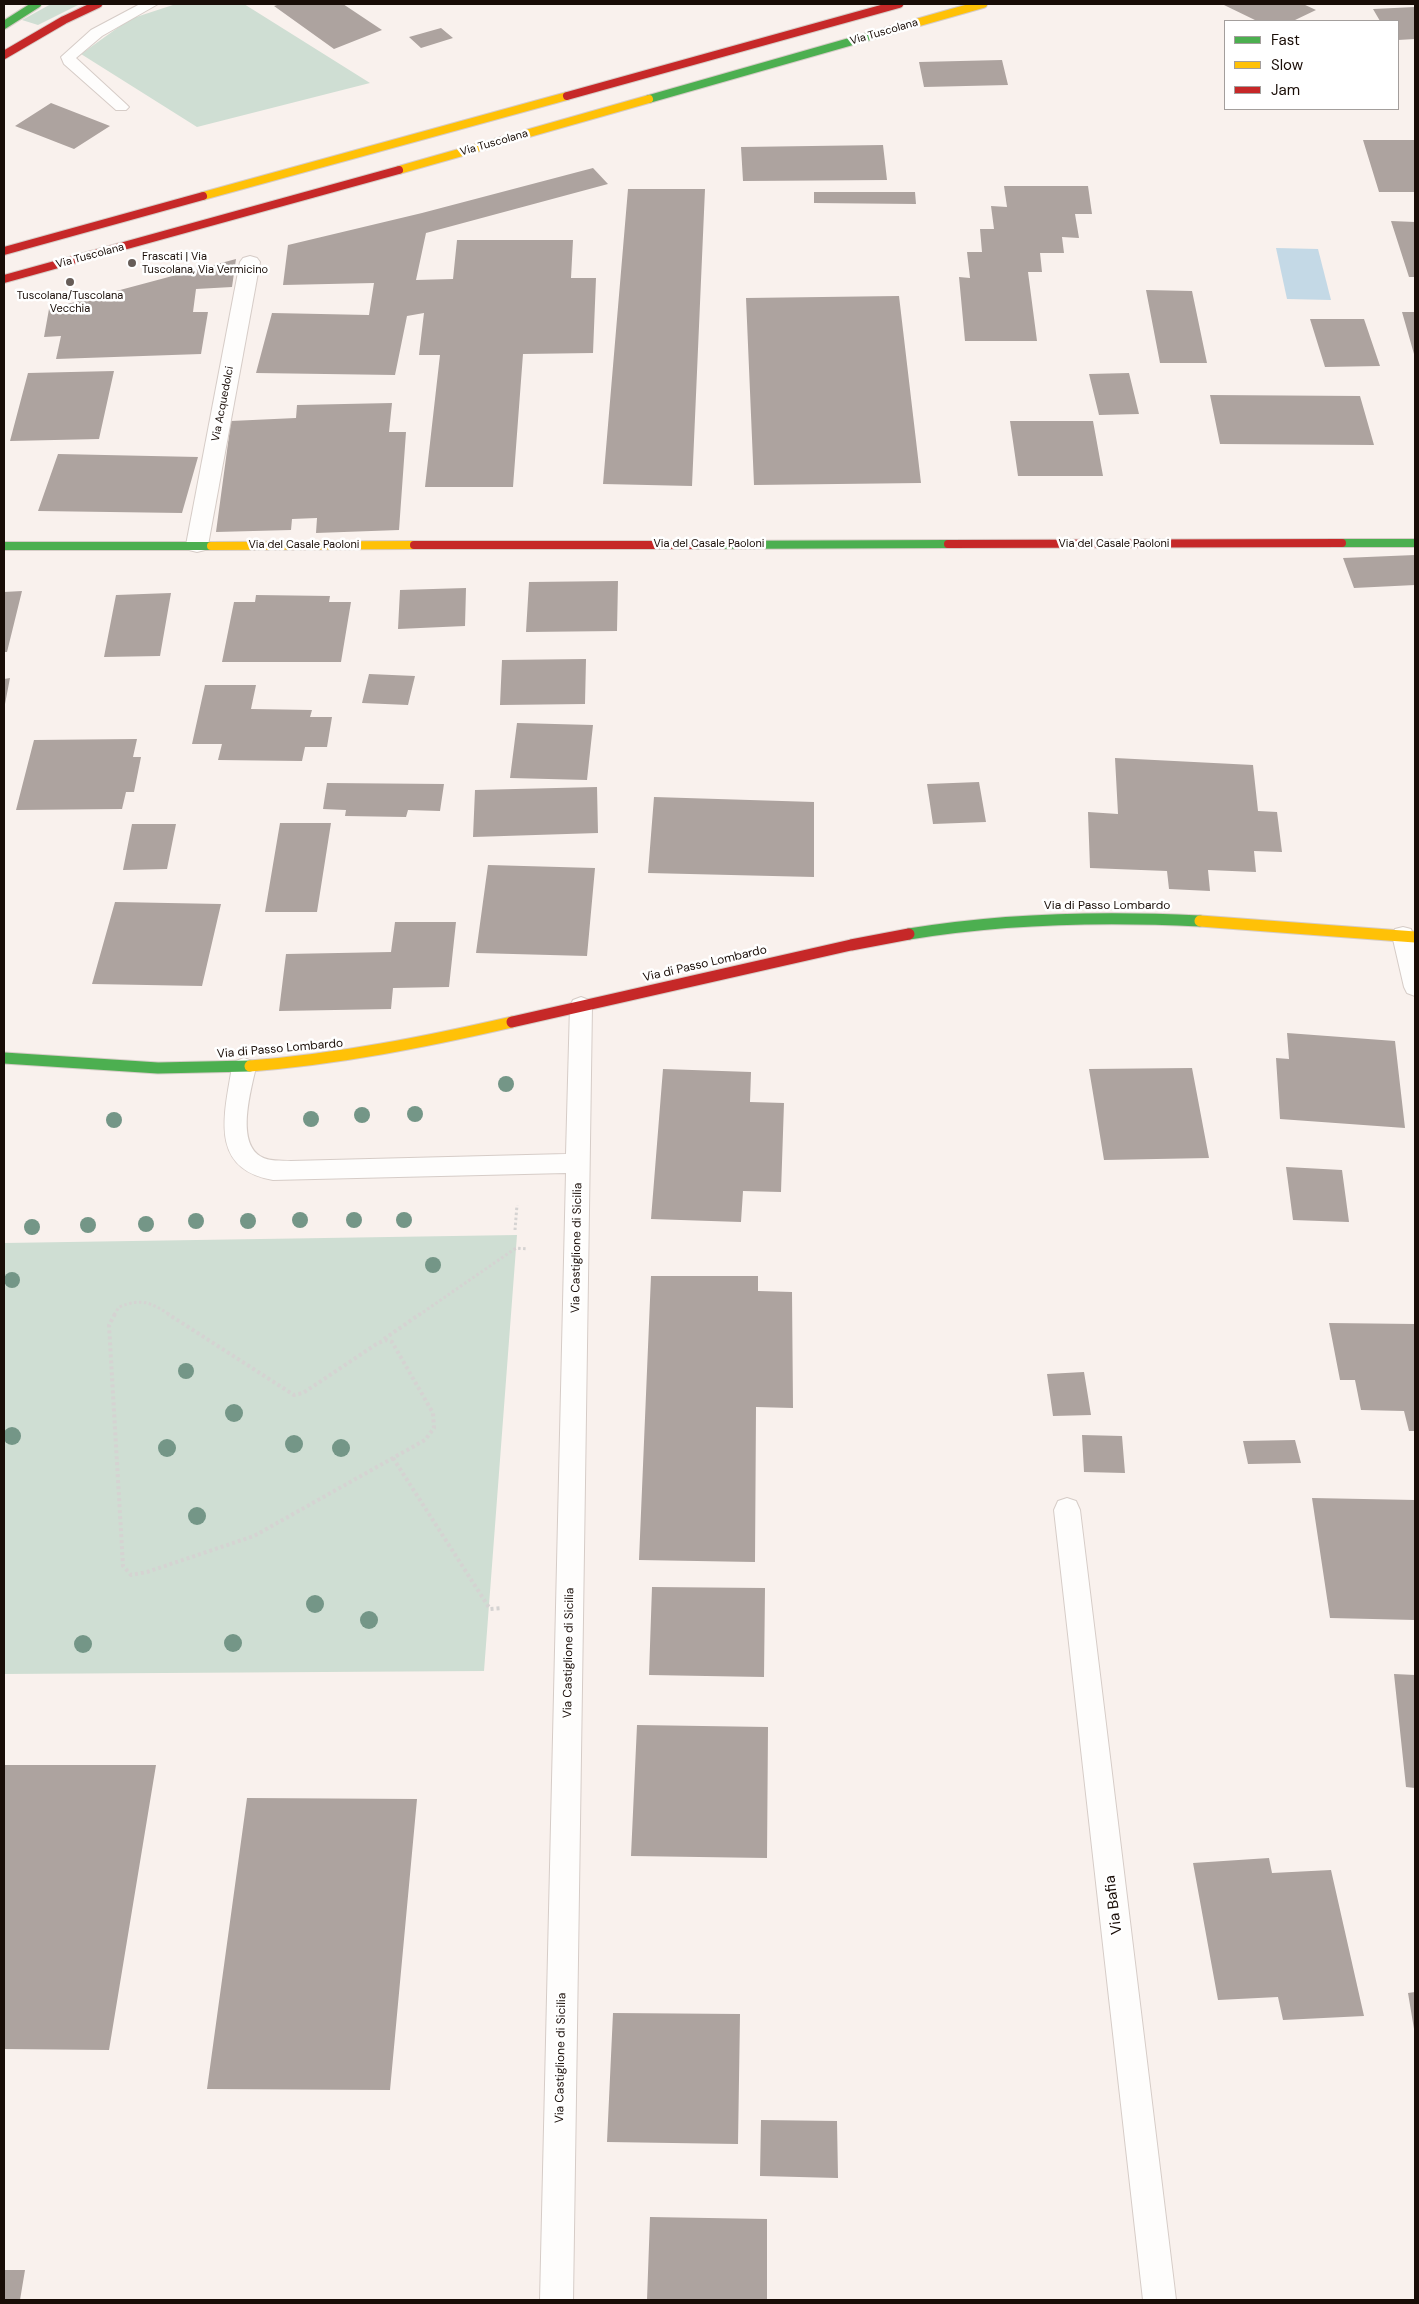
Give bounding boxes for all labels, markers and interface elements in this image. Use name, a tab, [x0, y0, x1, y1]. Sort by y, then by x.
street label: Via Tuscolana	[849, 16, 919, 48]
legend	[1224, 20, 1399, 110]
text: Fast	[1271, 30, 1300, 50]
text: Slow	[1271, 55, 1303, 75]
text: Jam	[1271, 80, 1300, 100]
street label: Via Tuscolana	[459, 127, 529, 159]
street label: Via Tuscolana	[55, 241, 125, 271]
place label: Frascati | Via Tuscolana, Via Vermicino	[142, 250, 268, 276]
marker: Frascati | Via Tuscolana, Via Vermicino	[126, 257, 138, 269]
marker: Tuscolana/Tuscolana Vecchia	[64, 276, 76, 288]
place label: Tuscolana/Tuscolana Vecchia	[17, 289, 123, 315]
street label: Via Acquedolci	[209, 365, 237, 443]
street label: Via del Casale Paoloni	[653, 537, 765, 551]
street label: Via del Casale Paoloni	[1058, 537, 1170, 551]
street label: Via del Casale Paoloni	[248, 538, 360, 552]
street label: Via di Passo Lombardo	[1044, 899, 1170, 913]
street label: Via di Passo Lombardo	[642, 943, 768, 985]
street label: Via di Passo Lombardo	[216, 1036, 344, 1062]
street label: Via Castiglione di Sicilia	[569, 1183, 585, 1313]
street label: Via Castiglione di Sicilia	[561, 1588, 577, 1718]
street label: Via Bafia	[1101, 1874, 1127, 1936]
street label: Via Castiglione di Sicilia	[553, 1993, 569, 2123]

